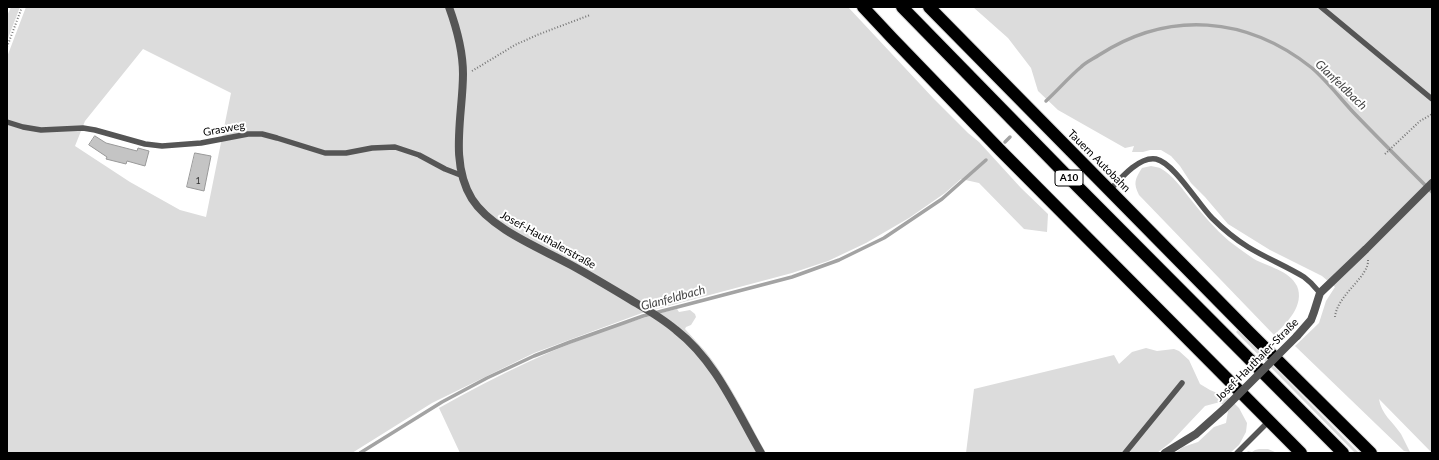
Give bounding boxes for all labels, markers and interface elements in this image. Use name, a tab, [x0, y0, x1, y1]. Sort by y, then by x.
water label: Glanfeldbach	[1312, 57, 1370, 113]
street label: Grasweg	[202, 119, 246, 139]
street label: Tauern Autobahn	[1065, 127, 1133, 195]
road number: A10	[1055, 170, 1083, 186]
house number: 1	[195, 176, 201, 186]
street label: Josef-Hauthalerstraße	[498, 208, 598, 272]
water label: Glanfeldbach	[639, 283, 707, 313]
street label: Josef-Hauthaler-Straße	[1213, 316, 1301, 404]

